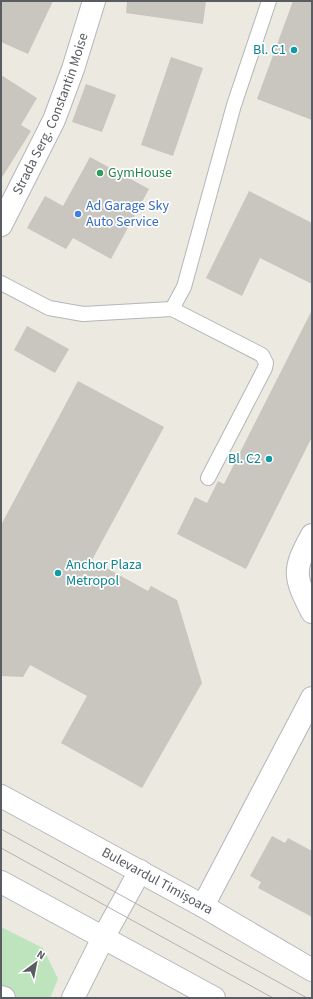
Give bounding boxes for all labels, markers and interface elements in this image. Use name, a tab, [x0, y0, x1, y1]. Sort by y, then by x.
street label: Strada Serg. Constantin Moise	[8, 30, 94, 198]
place label: Bl. C1	[253, 40, 286, 60]
marker: Bl. C1	[289, 45, 299, 55]
place label: GymHouse	[108, 163, 172, 183]
marker: GymHouse	[95, 168, 105, 178]
place label: Ad Garage Sky Auto Service	[86, 196, 169, 232]
marker: Ad Garage Sky Auto Service	[73, 209, 83, 219]
place label: Bl. C2	[228, 449, 261, 469]
marker: Bl. C2	[264, 454, 274, 464]
place label: Anchor Plaza Metropol	[66, 555, 142, 591]
marker: Anchor Plaza Metropol	[53, 568, 63, 578]
street label: Bulevardul Timișoara	[98, 843, 217, 920]
north arrow	[16, 943, 56, 983]
text: N	[34, 947, 48, 963]

